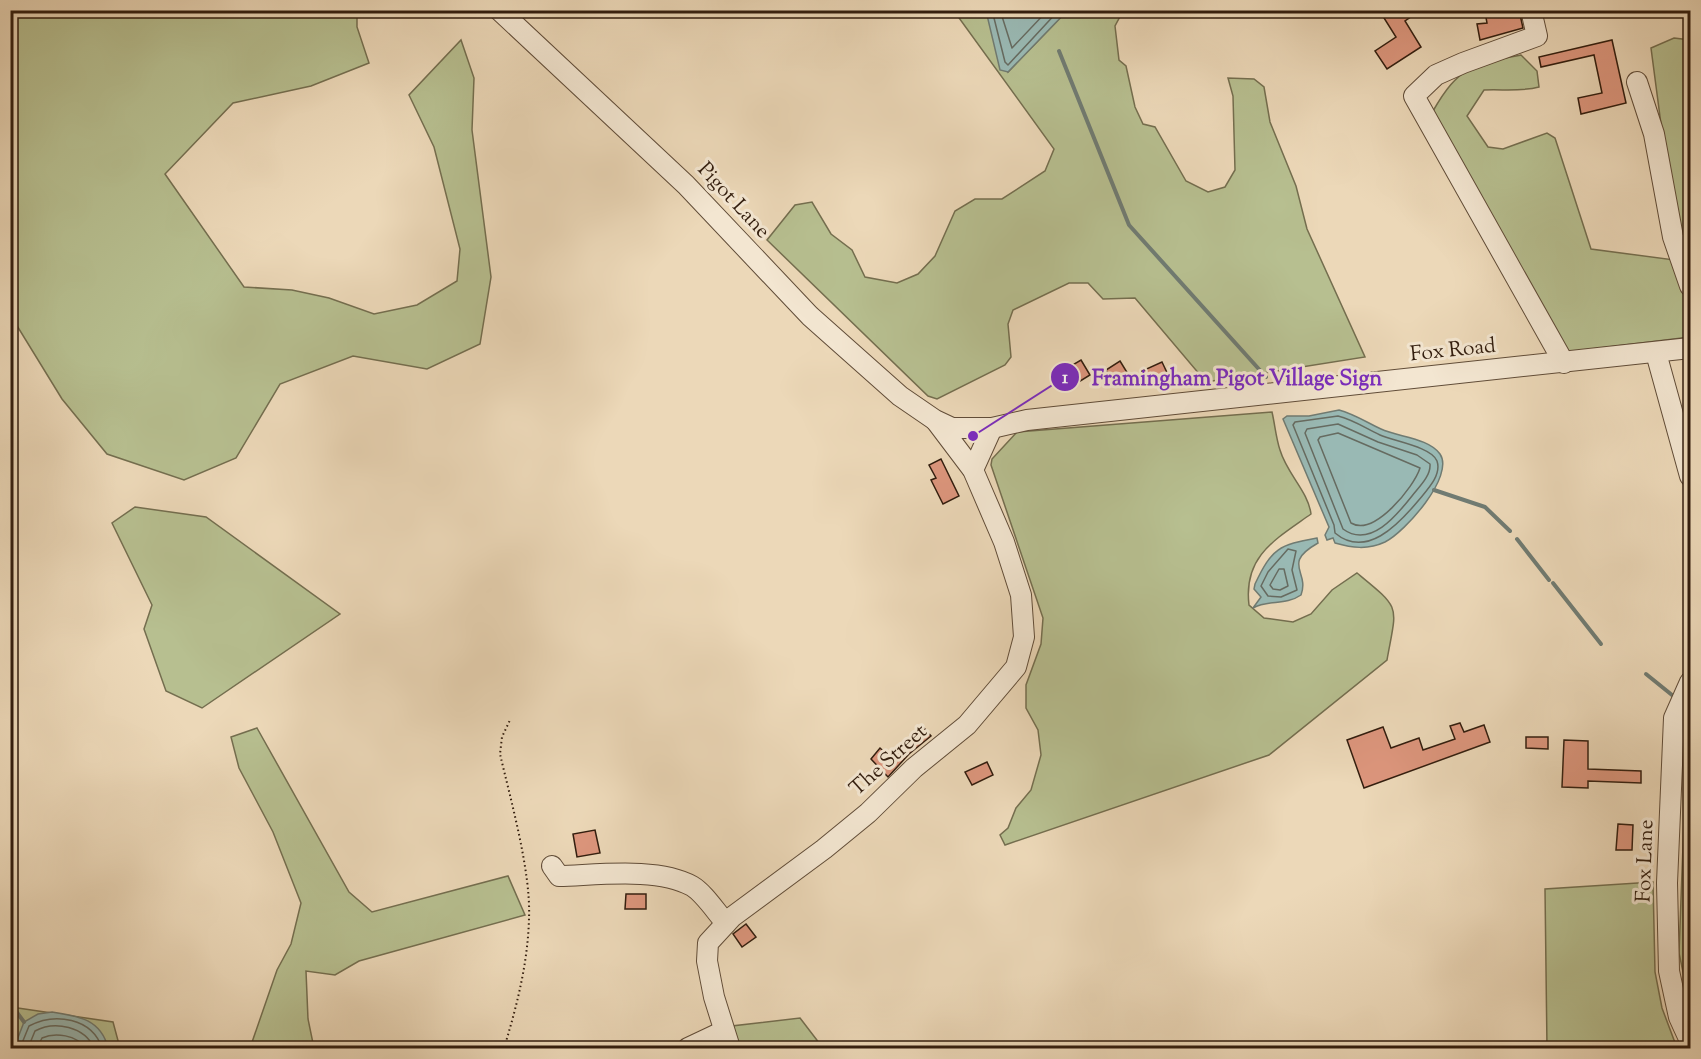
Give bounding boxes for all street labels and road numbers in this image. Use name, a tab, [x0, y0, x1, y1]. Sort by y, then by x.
street label: Pigot Lane	[690, 156, 776, 246]
street label: Fox Road	[1409, 332, 1497, 370]
street label: The Street	[844, 718, 934, 804]
street label: Fox Lane	[1630, 819, 1662, 903]

